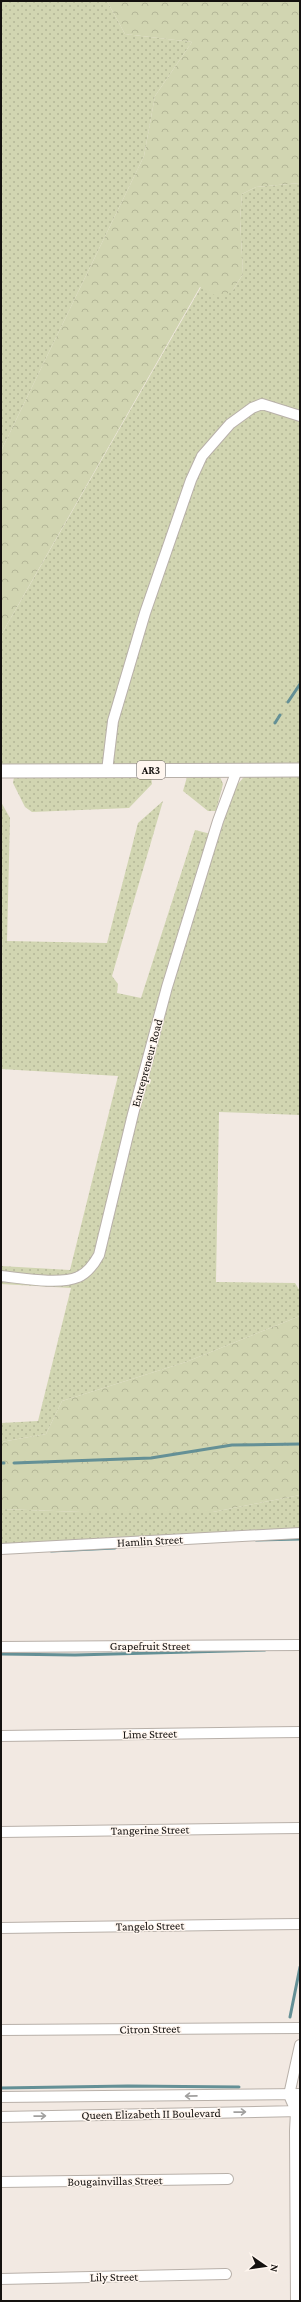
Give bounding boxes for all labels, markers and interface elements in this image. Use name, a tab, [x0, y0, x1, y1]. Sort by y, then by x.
road number: AR3	[137, 761, 165, 779]
street label: Entrepreneur Road	[128, 1017, 166, 1109]
street label: Hamlin Street	[117, 1532, 184, 1550]
street label: Grapefruit Street	[110, 1639, 191, 1653]
street label: Lime Street	[123, 1727, 178, 1741]
street label: Tangerine Street	[111, 1822, 190, 1838]
street label: Tangelo Street	[116, 1918, 185, 1934]
street label: Citron Street	[119, 2021, 182, 2037]
one-way arrow	[185, 2092, 198, 2100]
street label: Queen Elizabeth II Boulevard	[81, 2106, 221, 2122]
one-way arrow	[233, 2108, 246, 2116]
one-way arrow	[33, 2112, 46, 2120]
street label: Bougainvillas Street	[67, 2173, 164, 2189]
north arrow	[245, 2246, 285, 2286]
text: N	[268, 2263, 281, 2274]
street label: Lily Street	[90, 2270, 139, 2284]

